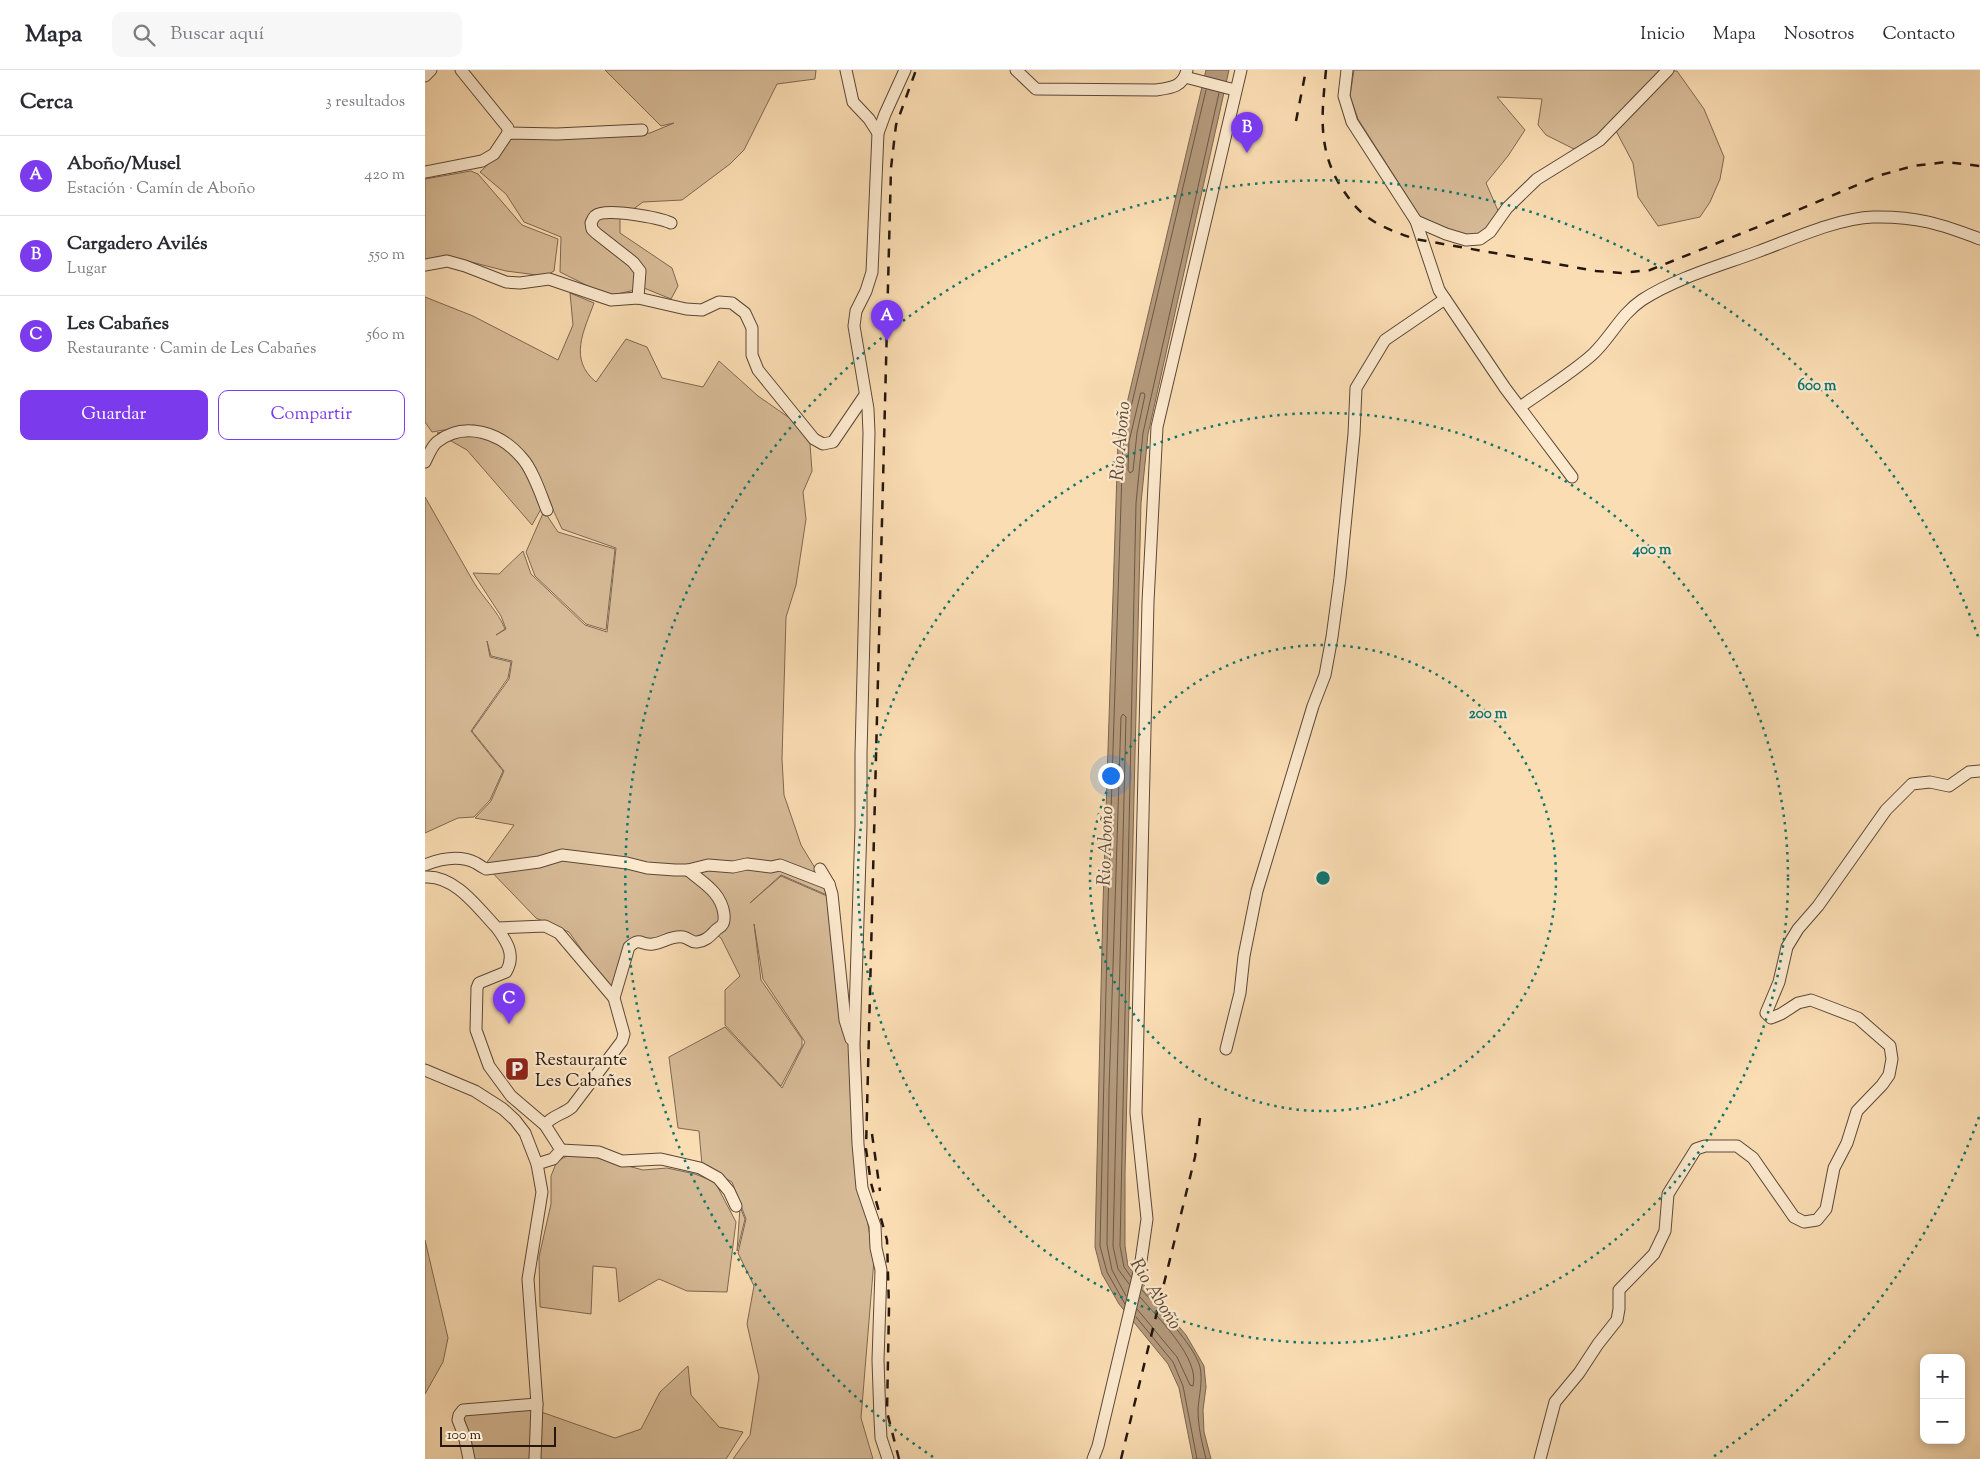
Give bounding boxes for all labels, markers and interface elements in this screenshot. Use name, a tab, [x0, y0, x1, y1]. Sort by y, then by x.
search box	[112, 12, 462, 57]
text: Mapa	[25, 18, 82, 52]
icon: search	[130, 21, 158, 49]
text: Buscar aquí	[170, 21, 264, 48]
text: Inicio	[1640, 22, 1685, 48]
text: Mapa	[1713, 22, 1756, 48]
text: Nosotros	[1784, 22, 1854, 48]
text: Contacto	[1882, 22, 1955, 48]
text: Cerca	[20, 88, 73, 118]
text: 3 resultados	[325, 91, 405, 114]
pin: B	[1231, 112, 1263, 153]
text: Aboño/Musel	[67, 151, 181, 178]
text: A	[30, 164, 43, 187]
text: 420 m	[364, 164, 405, 187]
text: Estación · Camín de Aboño	[67, 178, 255, 201]
text: Cargadero Avilés	[67, 231, 208, 258]
text: B	[31, 244, 41, 267]
text: 550 m	[369, 244, 405, 267]
text: Lugar	[67, 258, 107, 281]
pin: A	[871, 300, 903, 341]
text: Les Cabañes	[67, 311, 169, 338]
text: C	[30, 324, 42, 347]
text: 560 m	[366, 324, 405, 347]
text: Restaurante · Camin de Les Cabañes	[67, 338, 316, 361]
text: 600 m	[1798, 376, 1837, 397]
button: Guardar	[20, 390, 208, 440]
button: Compartir	[218, 390, 405, 440]
water label: Rio Aboño	[1105, 400, 1138, 482]
text: 400 m	[1632, 540, 1672, 561]
text: 200 m	[1469, 704, 1508, 725]
your location	[1098, 763, 1124, 789]
water label: Rio Aboño	[1092, 806, 1121, 886]
centre of rings	[1314, 869, 1332, 887]
pin: C	[493, 983, 525, 1024]
place label: Restaurante Les Cabañes	[535, 1048, 632, 1095]
parking icon: Restaurante Les Cabañes	[504, 1056, 530, 1082]
water label: Rio Aboño	[1122, 1253, 1187, 1335]
map controls	[1920, 1354, 1965, 1444]
button: +	[1920, 1354, 1965, 1399]
button: −	[1920, 1399, 1965, 1444]
scale bar	[440, 1424, 556, 1447]
text: 100 m	[447, 1426, 481, 1446]

